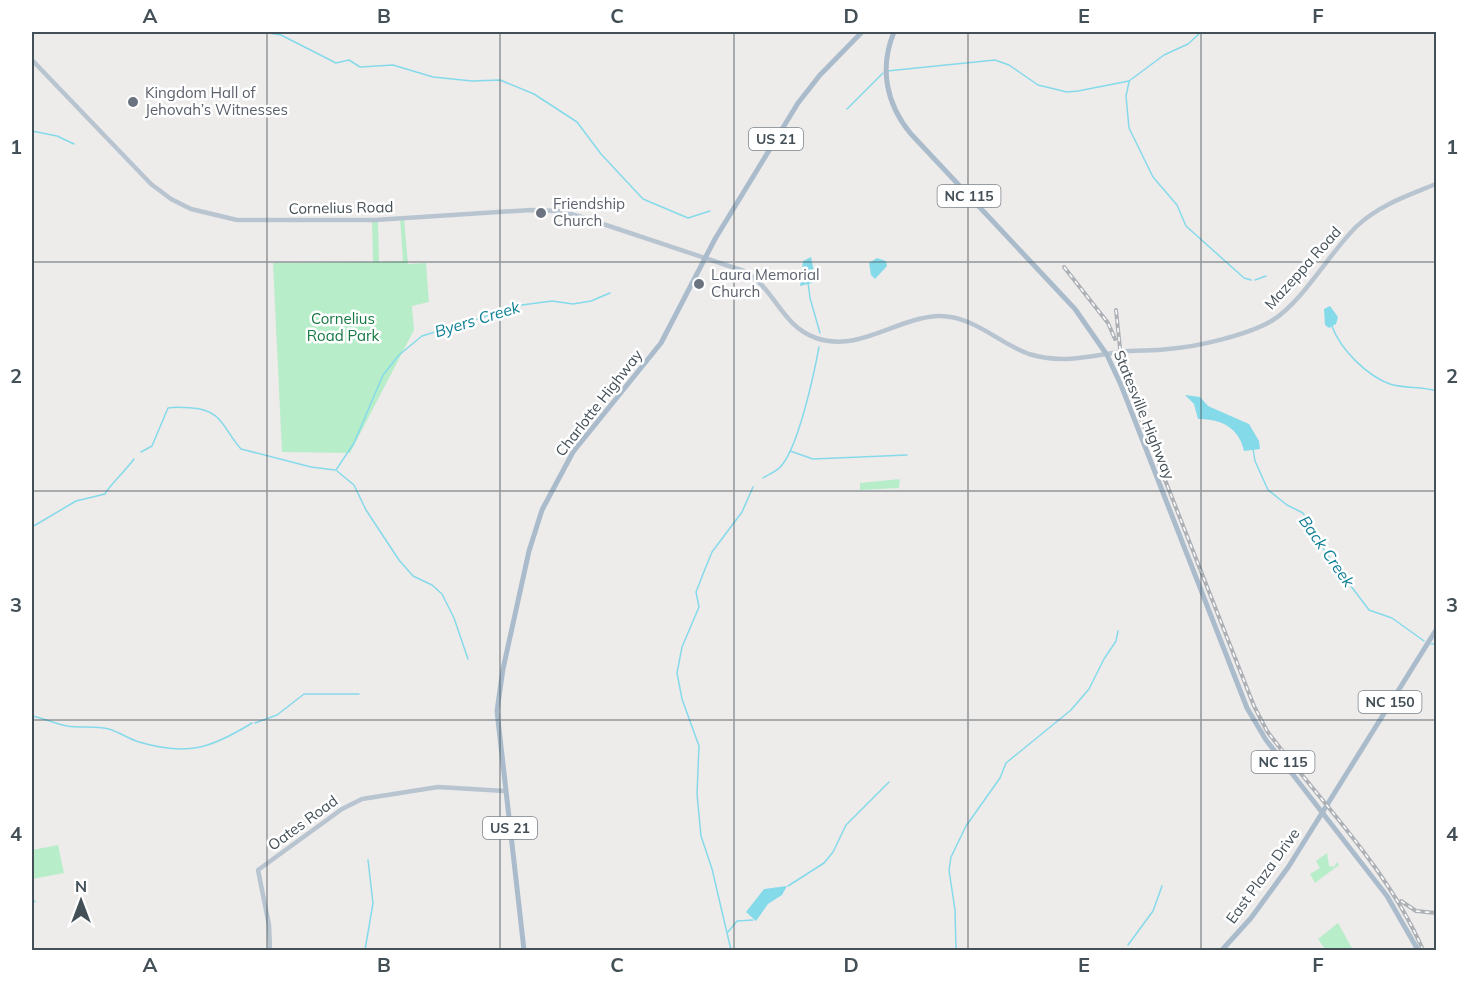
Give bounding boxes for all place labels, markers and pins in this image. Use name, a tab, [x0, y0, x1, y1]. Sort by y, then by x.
place label: Kingdom Hall of Jehovah’s Witnesses	[145, 83, 288, 119]
marker: Kingdom Hall of Jehovah’s Witnesses	[126, 95, 140, 109]
place label: Friendship Church	[553, 194, 625, 230]
marker: Friendship Church	[534, 206, 548, 220]
place label: Laura Memorial Church	[711, 265, 819, 301]
marker: Laura Memorial Church	[692, 277, 706, 291]

